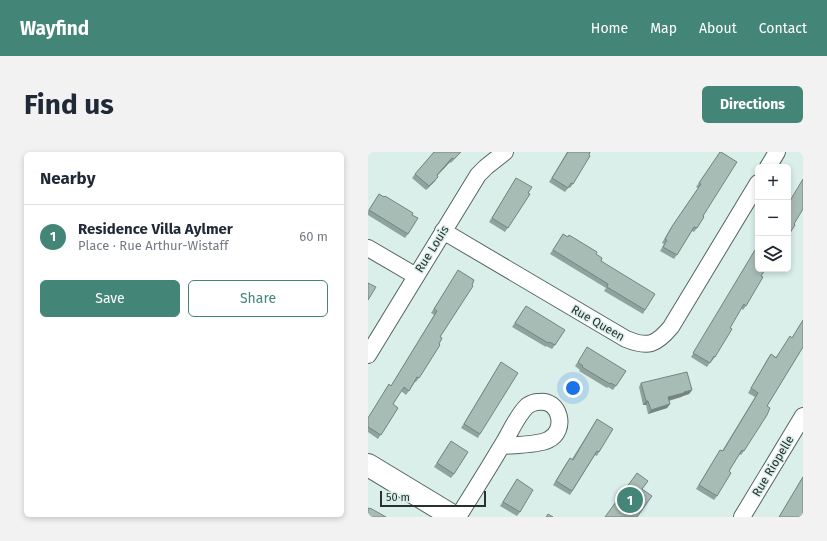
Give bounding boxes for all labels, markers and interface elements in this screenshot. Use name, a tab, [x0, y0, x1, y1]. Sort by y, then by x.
text: Wayfind	[20, 17, 89, 40]
text: Home	[591, 20, 628, 37]
text: Map	[650, 20, 677, 37]
text: About	[699, 20, 737, 37]
text: Contact	[759, 20, 807, 37]
button: Directions	[702, 86, 803, 123]
text: Find us	[24, 88, 114, 121]
map controls	[755, 164, 791, 272]
button: +	[755, 164, 791, 200]
text: Nearby	[40, 168, 95, 189]
button: −	[755, 200, 791, 236]
text: Residence Villa Aylmer	[78, 220, 233, 238]
street label: Rue Louis	[412, 223, 452, 275]
text: 1	[50, 229, 56, 244]
text: 60 m	[299, 229, 328, 244]
button: layers	[755, 236, 791, 272]
text: Place · Rue Arthur-Wistaff	[78, 238, 228, 253]
button: Save	[40, 280, 180, 317]
button: Share	[188, 280, 328, 317]
street label: Rue Queen	[569, 302, 627, 344]
your location	[563, 378, 583, 398]
street label: Rue Riopelle	[749, 433, 797, 499]
pin: 1	[617, 485, 643, 515]
scale bar	[380, 489, 486, 508]
text: 50 m	[386, 491, 410, 504]

